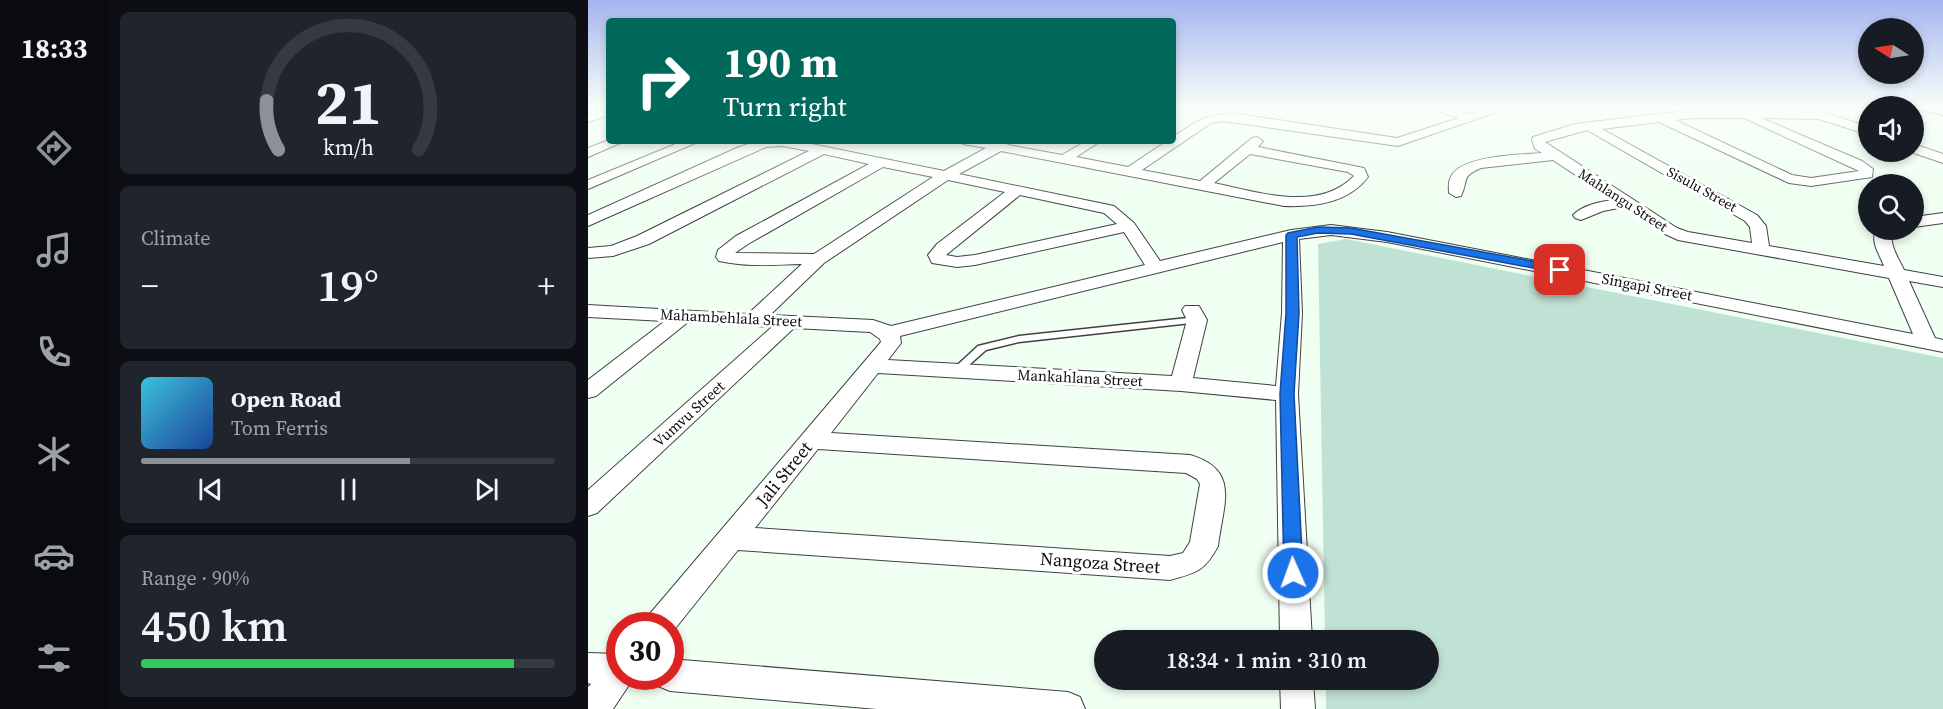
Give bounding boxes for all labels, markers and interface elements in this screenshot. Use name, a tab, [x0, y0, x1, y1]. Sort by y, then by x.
north arrow	[1858, 18, 1924, 84]
map controls	[1858, 18, 1924, 240]
text: 18:33	[21, 30, 87, 67]
text: 190 m	[723, 33, 838, 91]
icon: right	[624, 42, 702, 120]
text: 21	[314, 59, 382, 145]
text: Turn right	[723, 88, 847, 125]
button: sound	[1858, 96, 1924, 162]
icon: directions	[33, 127, 75, 169]
text: km/h	[322, 134, 374, 163]
street label: Sisulu Street	[1663, 162, 1741, 217]
street label: Mahlangu Street	[1575, 164, 1672, 236]
button: search	[1858, 174, 1924, 240]
text: Climate	[141, 224, 210, 252]
icon: music	[33, 229, 75, 271]
pin	[1534, 244, 1585, 295]
icon: arrive	[1543, 253, 1576, 286]
text: 19°	[317, 254, 379, 316]
text: −	[141, 263, 159, 308]
text: +	[538, 263, 555, 308]
street label: Singapi Street	[1600, 267, 1694, 306]
street label: Mahambehlala Street	[659, 303, 803, 332]
icon: phone	[33, 331, 75, 373]
street label: Mankahlana Street	[1017, 364, 1143, 391]
street label: Vumvu Street	[648, 376, 729, 451]
text: Open Road	[231, 384, 341, 414]
text: Tom Ferris	[231, 414, 328, 442]
icon: climate	[33, 433, 75, 475]
street label: Jali Street	[749, 436, 818, 512]
icon: previous	[194, 473, 227, 506]
icon: pause	[332, 473, 365, 506]
icon: next	[470, 473, 503, 506]
icon: car	[33, 535, 75, 577]
position arrow	[1261, 541, 1325, 605]
street label: Nangoza Street	[1039, 546, 1161, 579]
text: Range · 90%	[141, 564, 250, 592]
text: 450 km	[141, 594, 288, 656]
speed limit sign: 30	[606, 612, 684, 690]
icon: filters	[33, 637, 75, 679]
text: 18:34 · 1 min · 310 m	[1166, 645, 1367, 675]

